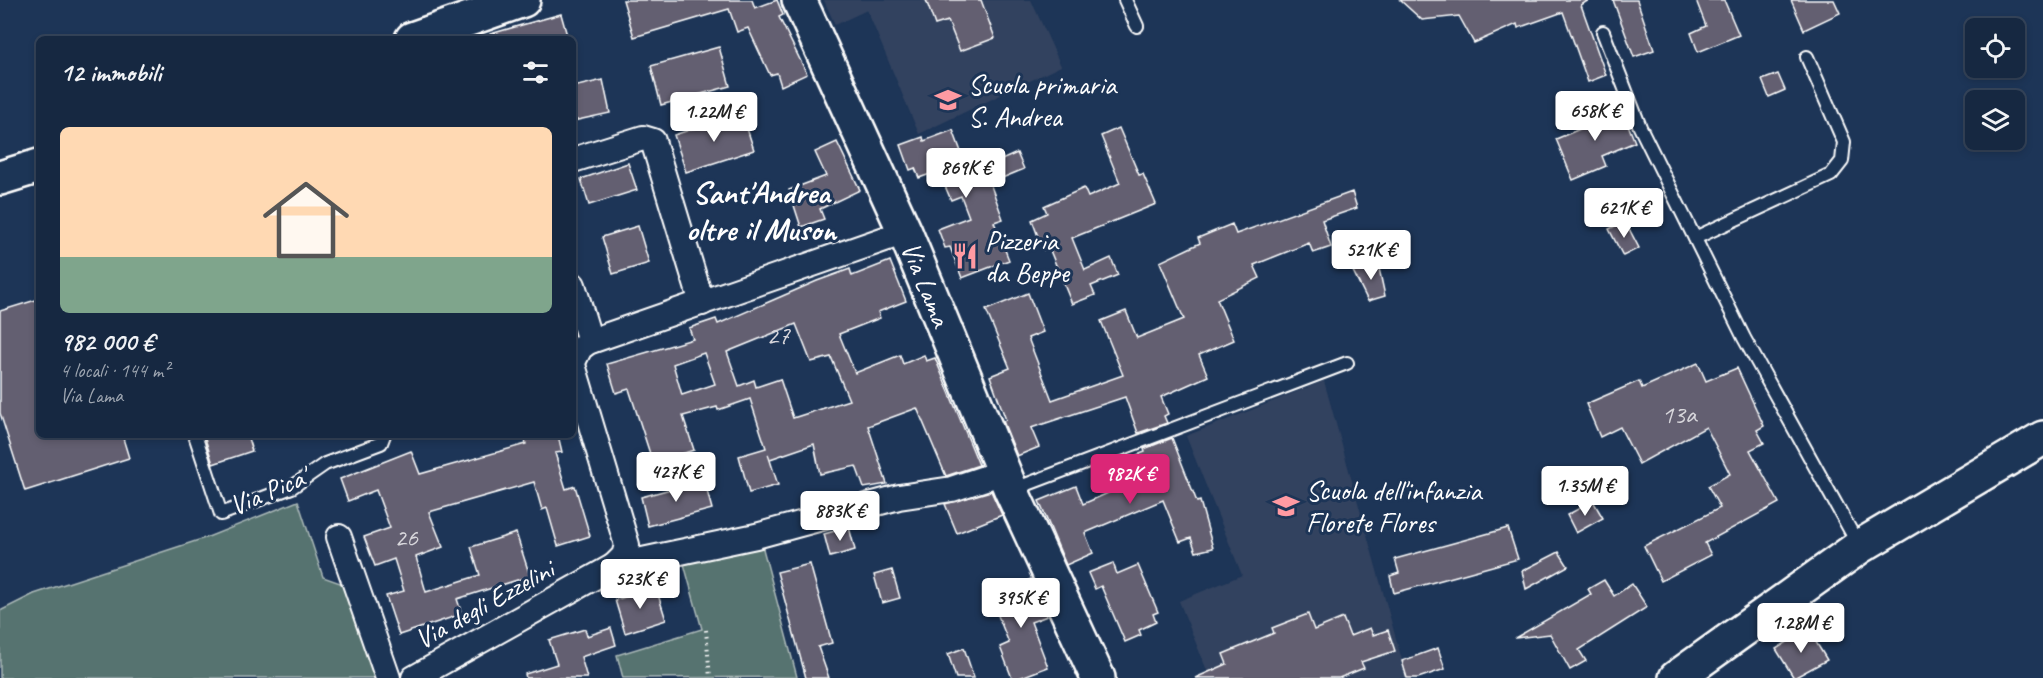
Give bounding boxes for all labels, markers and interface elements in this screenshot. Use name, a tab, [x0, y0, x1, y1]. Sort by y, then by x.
map controls	[1965, 18, 2025, 150]
button: locate	[1965, 18, 2025, 78]
text: 12 immobili	[60, 56, 161, 89]
icon: filters	[519, 56, 552, 89]
place label: Scuola primaria S. Andrea	[968, 67, 1118, 134]
school or university icon: Scuola primaria S. Andrea	[933, 85, 963, 115]
button: layers	[1965, 90, 2025, 150]
pin: 658K €	[1546, 91, 1644, 142]
pin: 1.22M €	[659, 92, 769, 143]
text: 658K €	[1569, 98, 1621, 123]
text: 1.22M €	[684, 99, 744, 124]
pin: 869K €	[917, 148, 1015, 199]
text: 869K €	[940, 155, 992, 180]
icon: home	[252, 166, 360, 274]
district label: Sant'Andrea oltre il Muson	[686, 172, 838, 250]
pin: 621K €	[1575, 188, 1673, 239]
text: 621K €	[1598, 195, 1650, 220]
place label: Pizzeria da Beppe	[985, 223, 1071, 290]
pin: 521K €	[1322, 230, 1420, 281]
street label: Via Lama	[893, 237, 959, 333]
text: 521K €	[1346, 237, 1396, 262]
restaurant icon: Pizzeria da Beppe	[950, 241, 980, 271]
house number: 27	[766, 319, 791, 352]
text: 982 000 €	[60, 325, 154, 358]
text: 4 locali · 144 m²	[60, 358, 169, 383]
text: Via Lama	[60, 383, 123, 408]
house number: 13a	[1662, 398, 1698, 431]
pin: 427K €	[627, 452, 725, 503]
pin: 982K €	[1081, 454, 1179, 505]
street label: Via Pica'	[224, 457, 317, 523]
text: 427K €	[651, 459, 701, 484]
text: 982K €	[1105, 461, 1155, 486]
pin: 1.35M €	[1530, 466, 1640, 517]
place label: Scuola dell'infanzia Florete Flores	[1306, 473, 1483, 540]
text: 1.35M €	[1555, 473, 1615, 498]
pin: 883K €	[791, 491, 889, 542]
school or university icon: Scuola dell'infanzia Florete Flores	[1271, 491, 1301, 521]
text: 883K €	[815, 498, 866, 523]
house number: 26	[394, 521, 419, 554]
street label: Via degli Ezzelini	[408, 550, 563, 657]
pin: 523K €	[591, 559, 689, 610]
text: 523K €	[615, 566, 665, 591]
pin: 395K €	[972, 578, 1070, 629]
text: 395K €	[996, 585, 1046, 610]
pin: 1.28M €	[1746, 603, 1856, 654]
text: 1.28M €	[1771, 610, 1831, 635]

